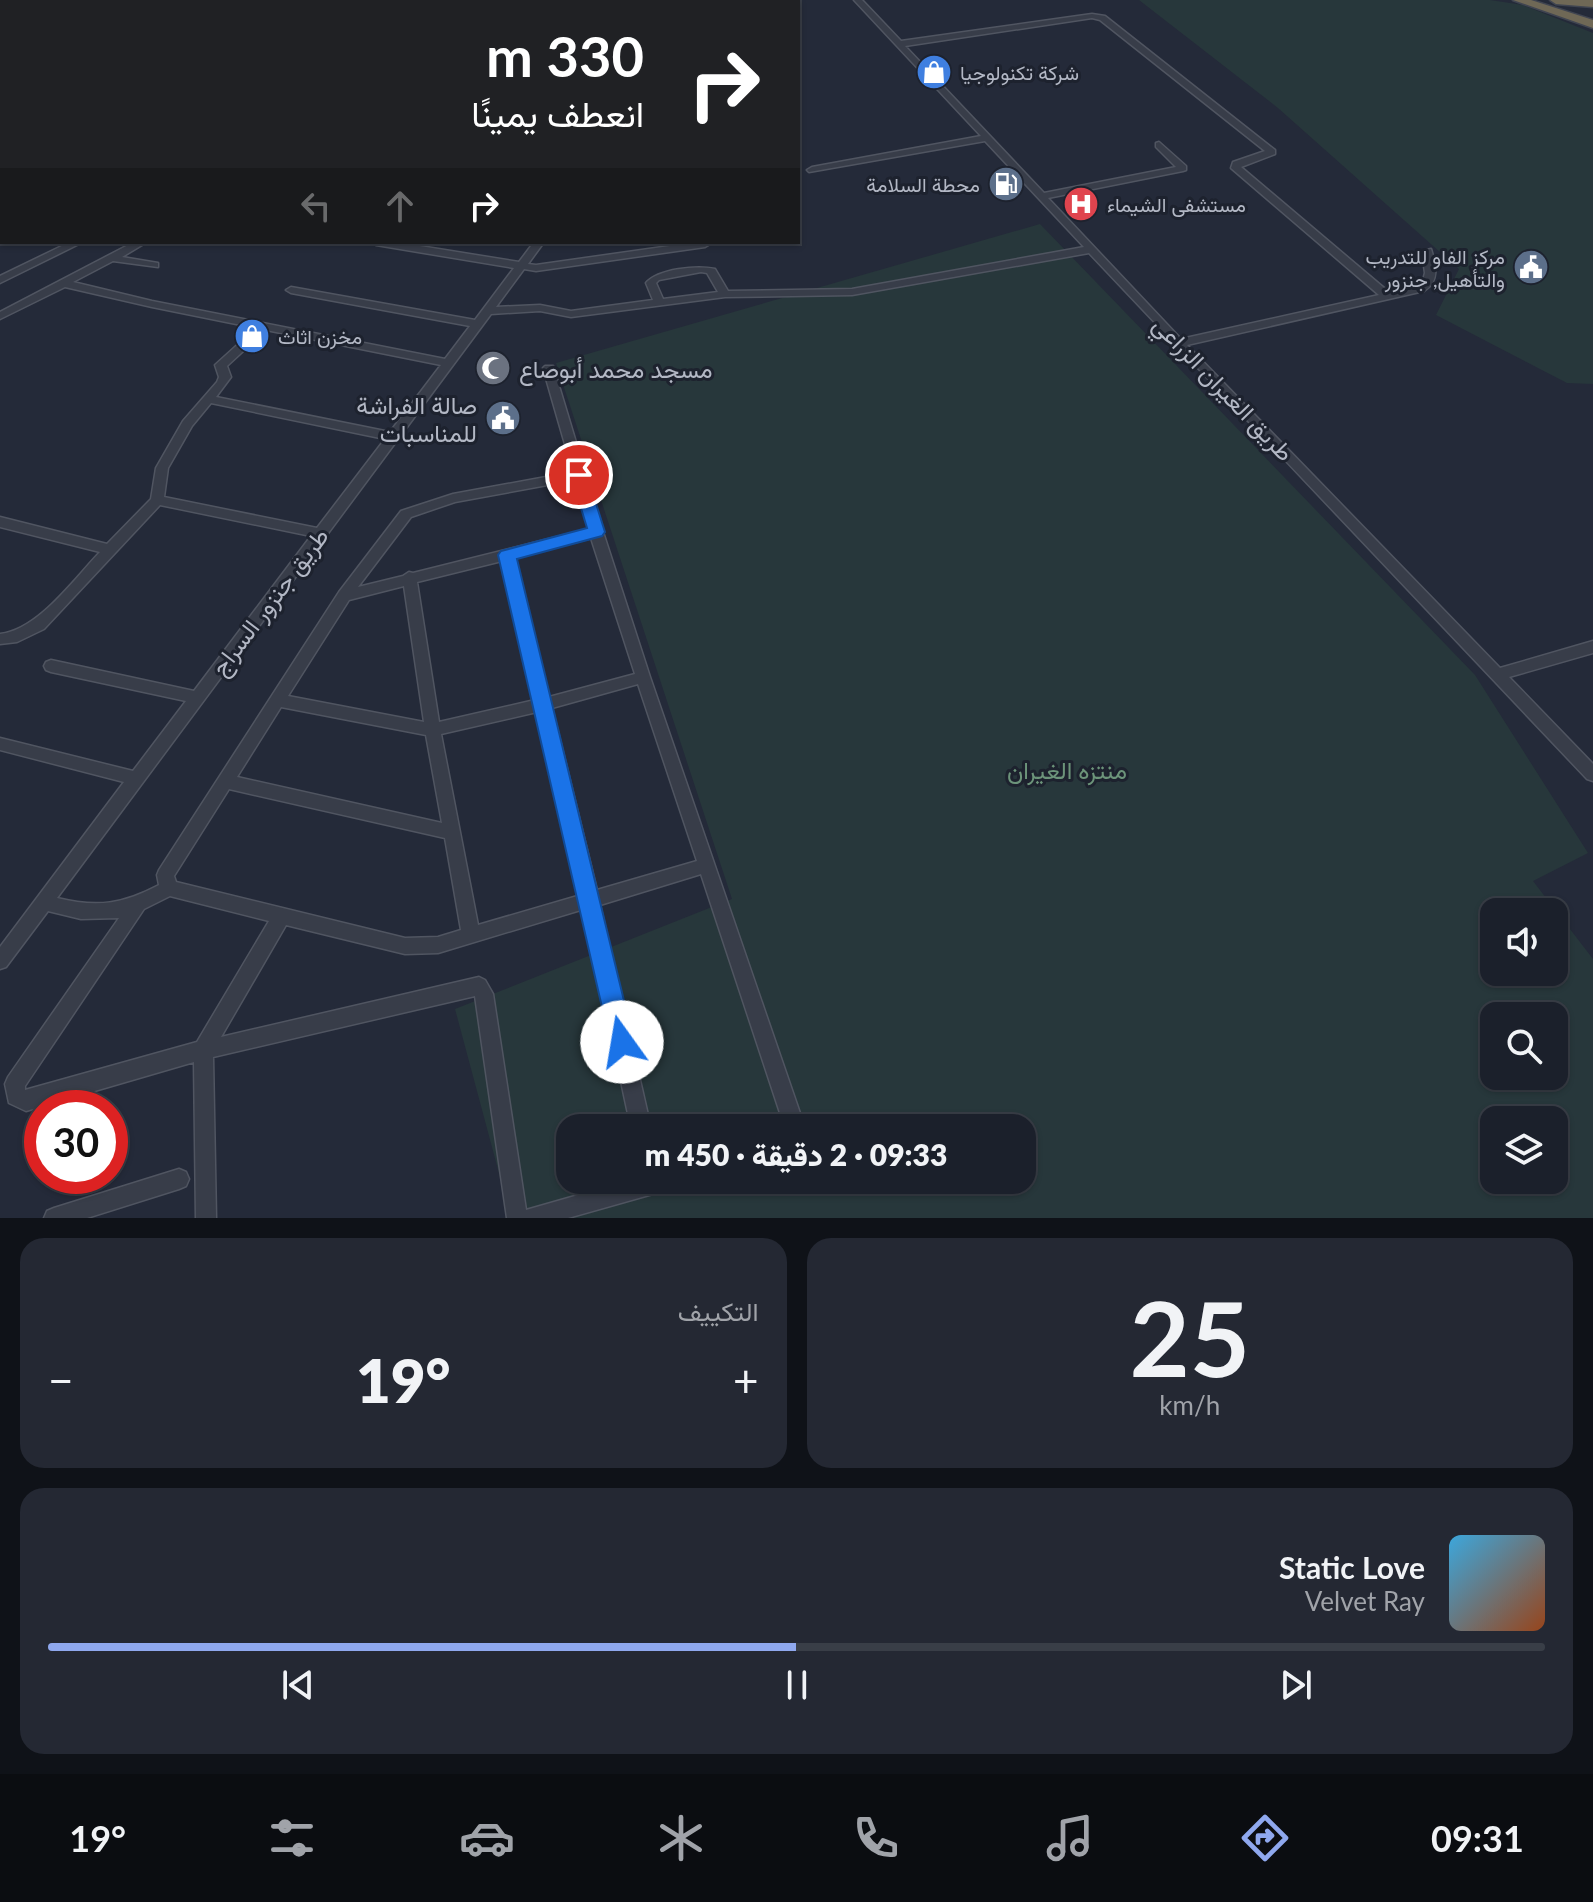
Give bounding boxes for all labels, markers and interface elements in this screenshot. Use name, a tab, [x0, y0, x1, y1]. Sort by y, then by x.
text: 330 m	[486, 22, 644, 89]
icon: right	[672, 32, 776, 136]
shop icon: شركة تكنولوجيا	[915, 53, 953, 91]
place label: شركة تكنولوجيا	[960, 60, 1079, 86]
text: انعطف يمينًا	[471, 91, 644, 135]
fuel station icon: محطة السلامة	[987, 165, 1025, 203]
place label: محطة السلامة	[866, 172, 980, 196]
icon: left	[294, 184, 338, 228]
icon: ahead	[378, 184, 422, 228]
icon: right	[462, 184, 506, 228]
hospital icon: مستشفى الشيماء	[1062, 185, 1100, 223]
place label: مستشفى الشيماء	[1107, 192, 1246, 217]
place label: مركز الفاو للتدريب والتأهيل, جنزور	[1366, 244, 1505, 293]
public building icon: مركز الفاو للتدريب والتأهيل, جنزور	[1512, 248, 1550, 286]
street label: طريق الغيران الزراعي	[1143, 310, 1300, 471]
shop icon: مخزن اثاث	[233, 317, 271, 355]
place label: مخزن اثاث	[278, 324, 362, 350]
mosque icon: مسجد محمد أبوصاع	[474, 349, 512, 387]
place label: مسجد محمد أبوصاع	[519, 354, 713, 386]
place label: صالة الفراشة للمناسبات	[356, 390, 477, 448]
public building icon: صالة الفراشة للمناسبات	[484, 399, 522, 437]
pin	[545, 441, 613, 509]
icon: arrive	[557, 453, 601, 497]
street label: طريق جنزور السراج	[204, 522, 336, 682]
park label: منتزه الغيران	[1007, 755, 1127, 786]
map controls	[1480, 898, 1568, 1194]
button: sound	[1480, 898, 1568, 986]
position arrow	[580, 1000, 664, 1084]
button: search	[1480, 1002, 1568, 1090]
speed limit sign: 30	[24, 1090, 128, 1194]
button: layers	[1480, 1106, 1568, 1194]
text: 09:33 · 2 دقيقة · 450 m	[645, 1136, 947, 1172]
text: 25	[1129, 1274, 1250, 1399]
text: التكييف	[678, 1295, 759, 1327]
text: 19°	[356, 1344, 451, 1416]
text: −	[48, 1354, 74, 1406]
text: +	[733, 1354, 759, 1406]
text: km/h	[1159, 1389, 1220, 1421]
text: Static Love	[1279, 1549, 1425, 1585]
text: Velvet Ray	[1305, 1585, 1425, 1617]
icon: previous	[276, 1663, 320, 1707]
icon: pause	[775, 1663, 819, 1707]
icon: next	[1274, 1663, 1318, 1707]
icon: filters	[264, 1810, 320, 1866]
icon: car	[459, 1810, 515, 1866]
icon: climate	[653, 1810, 709, 1866]
icon: phone	[848, 1810, 904, 1866]
icon: music	[1042, 1810, 1098, 1866]
icon: directions	[1237, 1810, 1293, 1866]
text: 19°	[69, 1816, 126, 1860]
text: 09:31	[1431, 1816, 1524, 1860]

